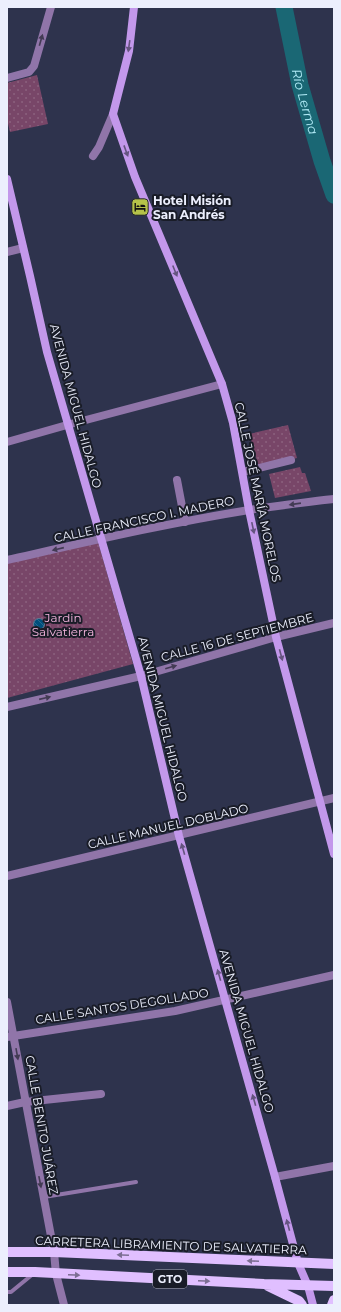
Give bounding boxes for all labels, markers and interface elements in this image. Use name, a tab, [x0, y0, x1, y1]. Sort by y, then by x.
one-way arrow	[38, 34, 44, 46]
one-way arrow	[126, 40, 132, 52]
water label: Río Lerma	[289, 67, 322, 137]
one-way arrow	[123, 145, 129, 157]
place label: Hotel Misión San Andrés	[153, 193, 231, 222]
hotel icon: Hotel Misión San Andrés	[130, 197, 150, 217]
one-way arrow	[172, 266, 178, 277]
street label: AVENIDA MIGUEL HIDALGO	[47, 322, 105, 490]
street label: CALLE JOSÉ MARÍA MORELOS	[232, 401, 284, 583]
street label: CALLE FRANCISCO I. MADERO	[53, 493, 235, 545]
one-way arrow	[289, 501, 301, 507]
one-way arrow	[250, 522, 256, 534]
one-way arrow	[51, 546, 64, 552]
street label: CALLE 16 DE SEPTIEMBRE	[159, 609, 315, 665]
park label: Jardin Salvatierra	[32, 610, 94, 639]
street label: AVENIDA MIGUEL HIDALGO	[135, 635, 191, 803]
one-way arrow	[278, 649, 284, 661]
one-way arrow	[166, 664, 178, 670]
one-way arrow	[39, 695, 51, 701]
street label: CALLE MANUEL DOBLADO	[86, 800, 250, 852]
one-way arrow	[180, 843, 186, 855]
street label: AVENIDA MIGUEL HIDALGO	[216, 947, 278, 1115]
one-way arrow	[216, 968, 222, 980]
street label: CALLE SANTOS DEGOLLADO	[34, 985, 210, 1027]
one-way arrow	[14, 1048, 20, 1060]
street label: CALLE BENITO JUÁREZ	[22, 1054, 62, 1196]
one-way arrow	[251, 1093, 257, 1105]
one-way arrow	[38, 1176, 44, 1188]
one-way arrow	[285, 1219, 291, 1231]
street label: CARRETERA LIBRAMIENTO DE SALVATIERRA	[35, 1233, 307, 1257]
one-way arrow	[117, 1252, 129, 1259]
one-way arrow	[246, 1258, 259, 1264]
road number: GTO	[153, 1270, 187, 1288]
one-way arrow	[68, 1271, 80, 1278]
one-way arrow	[198, 1278, 210, 1285]

